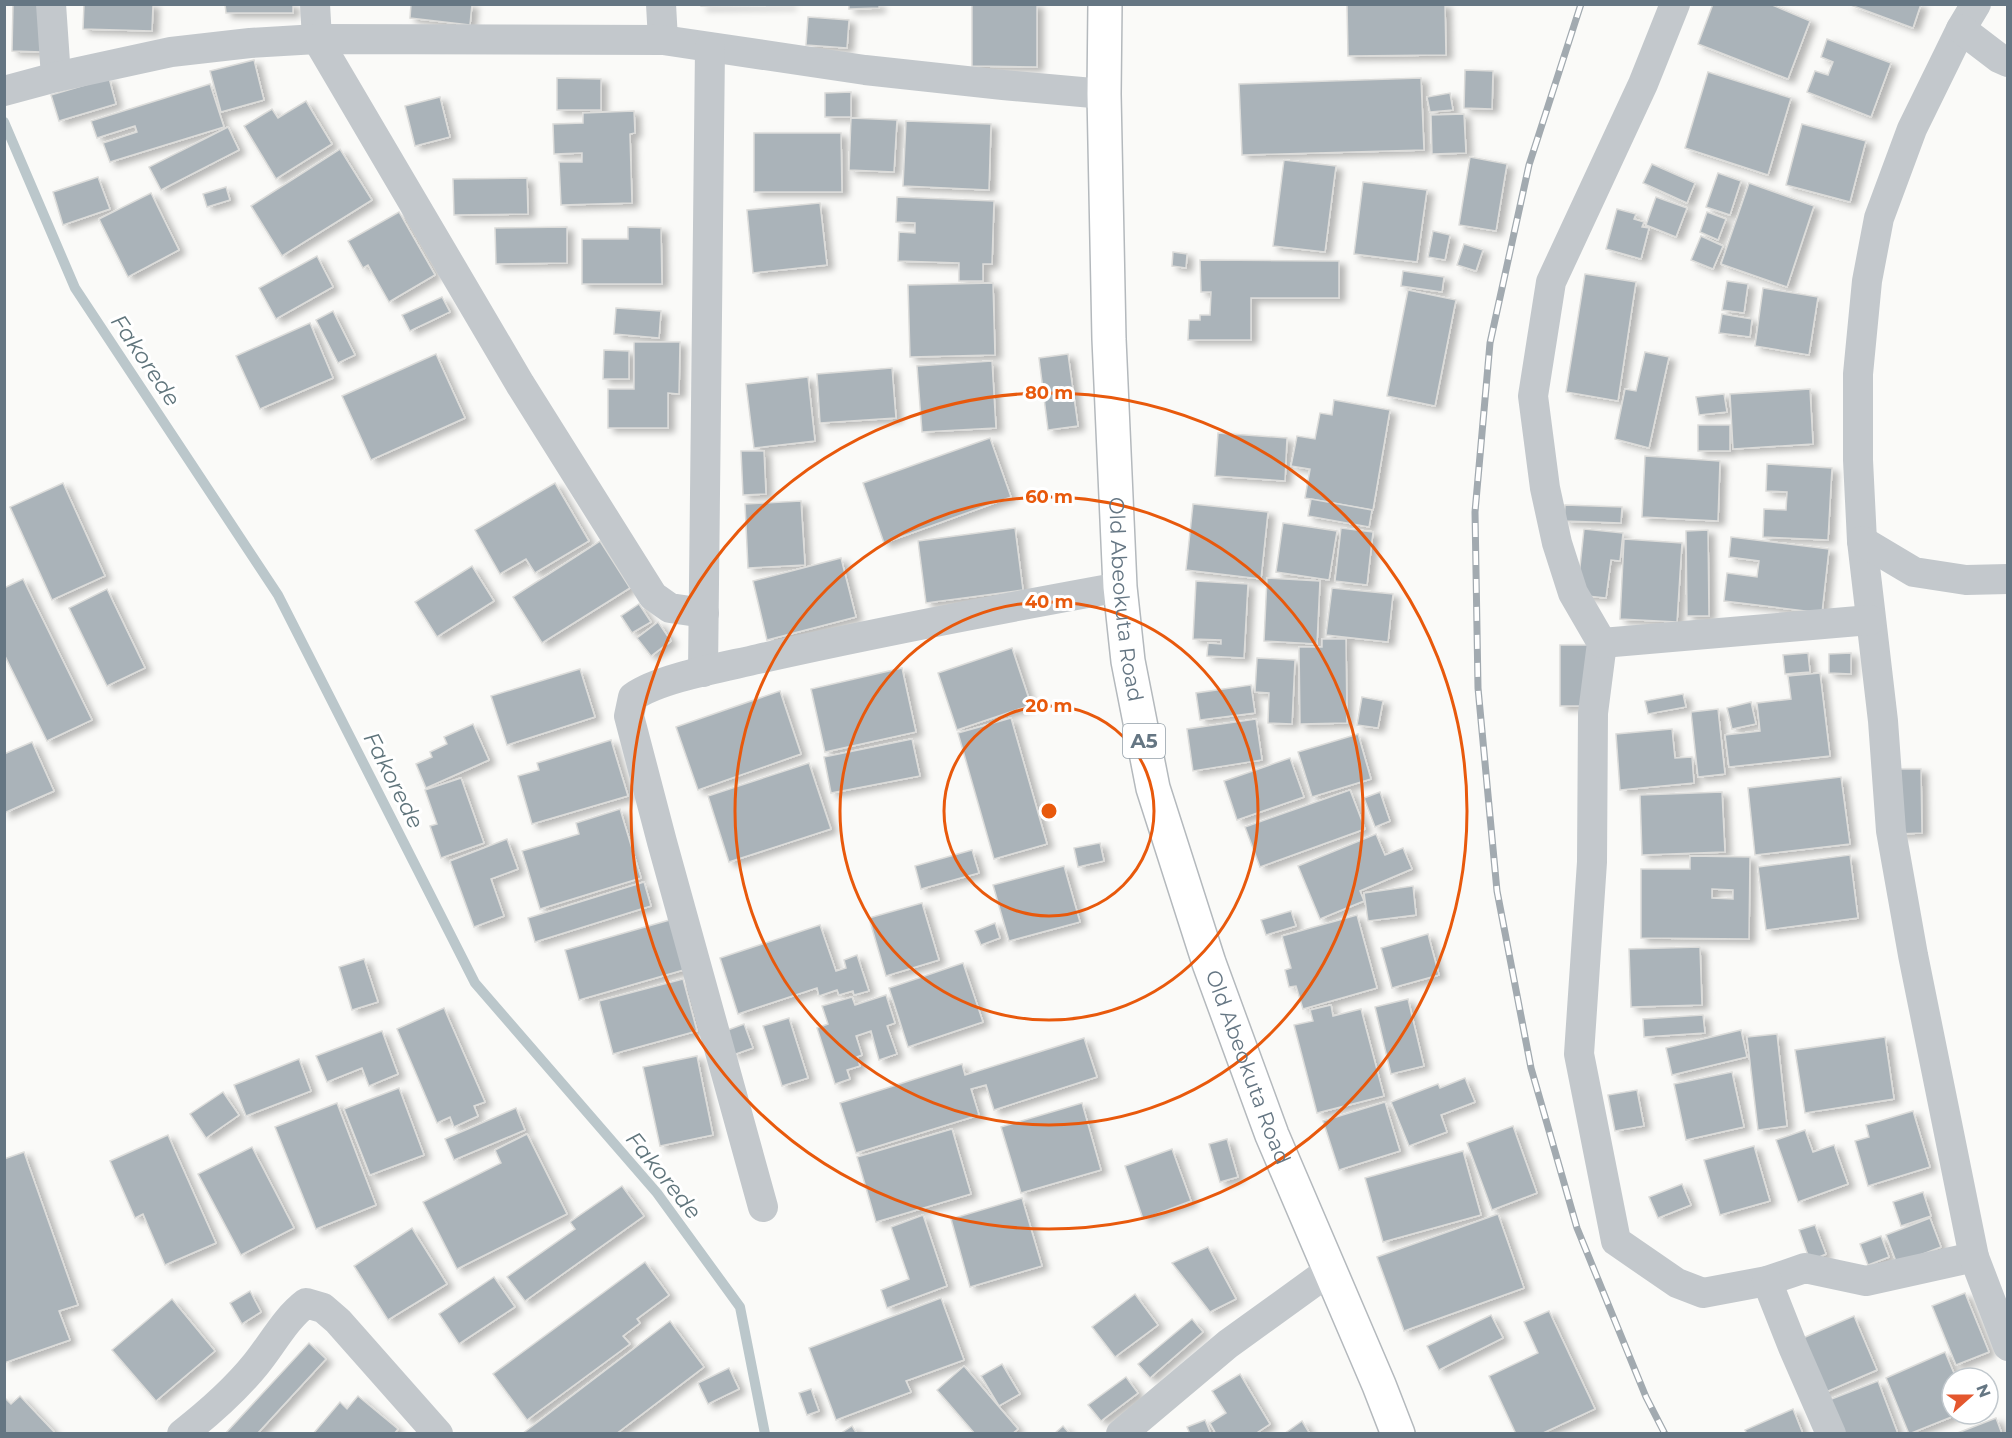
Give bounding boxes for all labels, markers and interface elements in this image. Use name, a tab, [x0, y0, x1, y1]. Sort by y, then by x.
water label: Fakorede	[105, 309, 186, 411]
text: 80 m	[1025, 382, 1073, 404]
text: 60 m	[1025, 486, 1073, 508]
street label: Old Abeokuta Road	[1104, 496, 1149, 704]
text: 40 m	[1025, 591, 1073, 613]
text: 20 m	[1026, 695, 1072, 717]
road number: A5	[1123, 724, 1165, 758]
water label: Fakorede	[358, 727, 429, 833]
centre of rings	[1039, 801, 1059, 821]
street label: Old Abeokuta Road	[1201, 966, 1296, 1168]
water label: Fakorede	[620, 1126, 707, 1225]
north arrow	[1940, 1366, 2000, 1426]
text: N	[1972, 1381, 1995, 1400]

